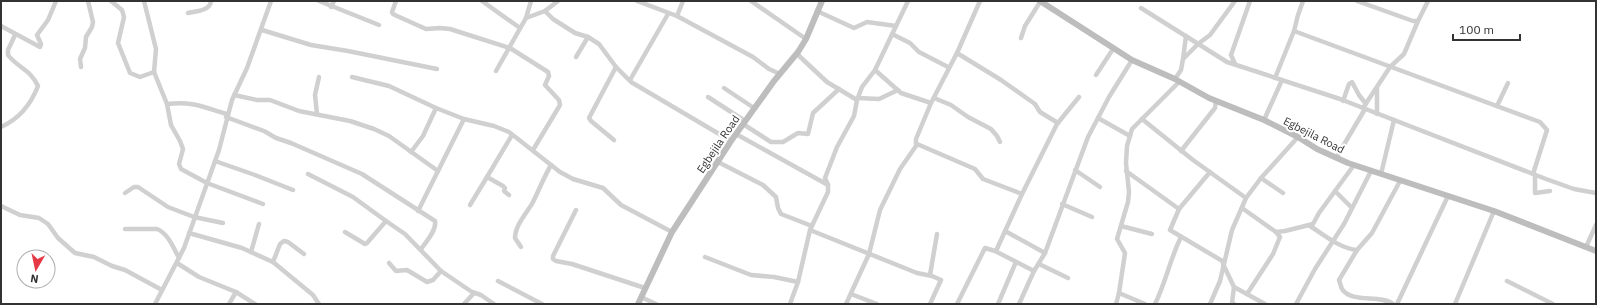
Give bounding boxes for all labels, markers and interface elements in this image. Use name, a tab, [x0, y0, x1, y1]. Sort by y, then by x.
scale bar	[1453, 16, 1520, 42]
text: 100 m	[1459, 22, 1494, 37]
street label: Egbejila Road	[694, 112, 742, 176]
street label: Egbejila Road	[1281, 114, 1347, 156]
north arrow	[16, 249, 56, 289]
text: N	[29, 271, 39, 286]

